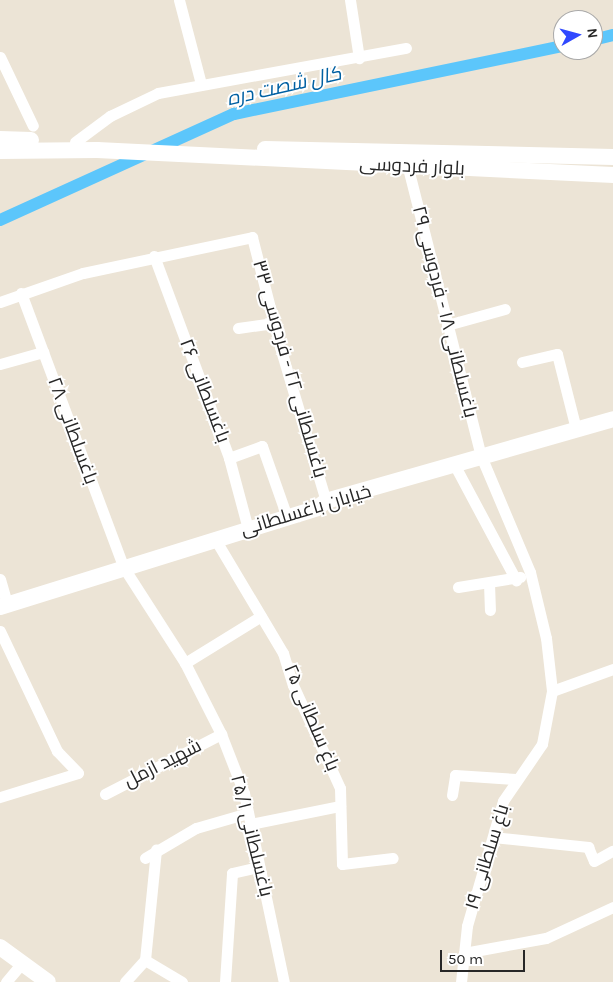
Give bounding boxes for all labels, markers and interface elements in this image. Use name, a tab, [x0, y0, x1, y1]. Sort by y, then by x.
north arrow	[553, 10, 603, 60]
text: N	[583, 27, 601, 39]
water label: کال شصت دره	[224, 61, 344, 111]
street label: بلوار فردوسی	[359, 153, 465, 181]
street label: باغسلطانی ۱۸ - فردوسی ۲۹	[407, 204, 481, 420]
street label: باغسلطانی ۲۲ - فردوسی ۳۳	[247, 257, 331, 481]
street label: باغسلطانی ۲۶	[174, 336, 234, 446]
street label: باغسلطانی ۲۸	[42, 374, 102, 488]
street label: خیابان باغسلطانی	[238, 480, 374, 542]
street label: باغ سلطانی ۲۵	[278, 661, 344, 775]
street label: شهید ازمل	[120, 735, 206, 793]
street label: باغسلطانی ۲۵/۱	[225, 773, 277, 899]
street label: باغ سلطانی ۱۹	[461, 801, 515, 913]
scale bar	[443, 940, 528, 972]
text: 50 m	[448, 950, 483, 968]

